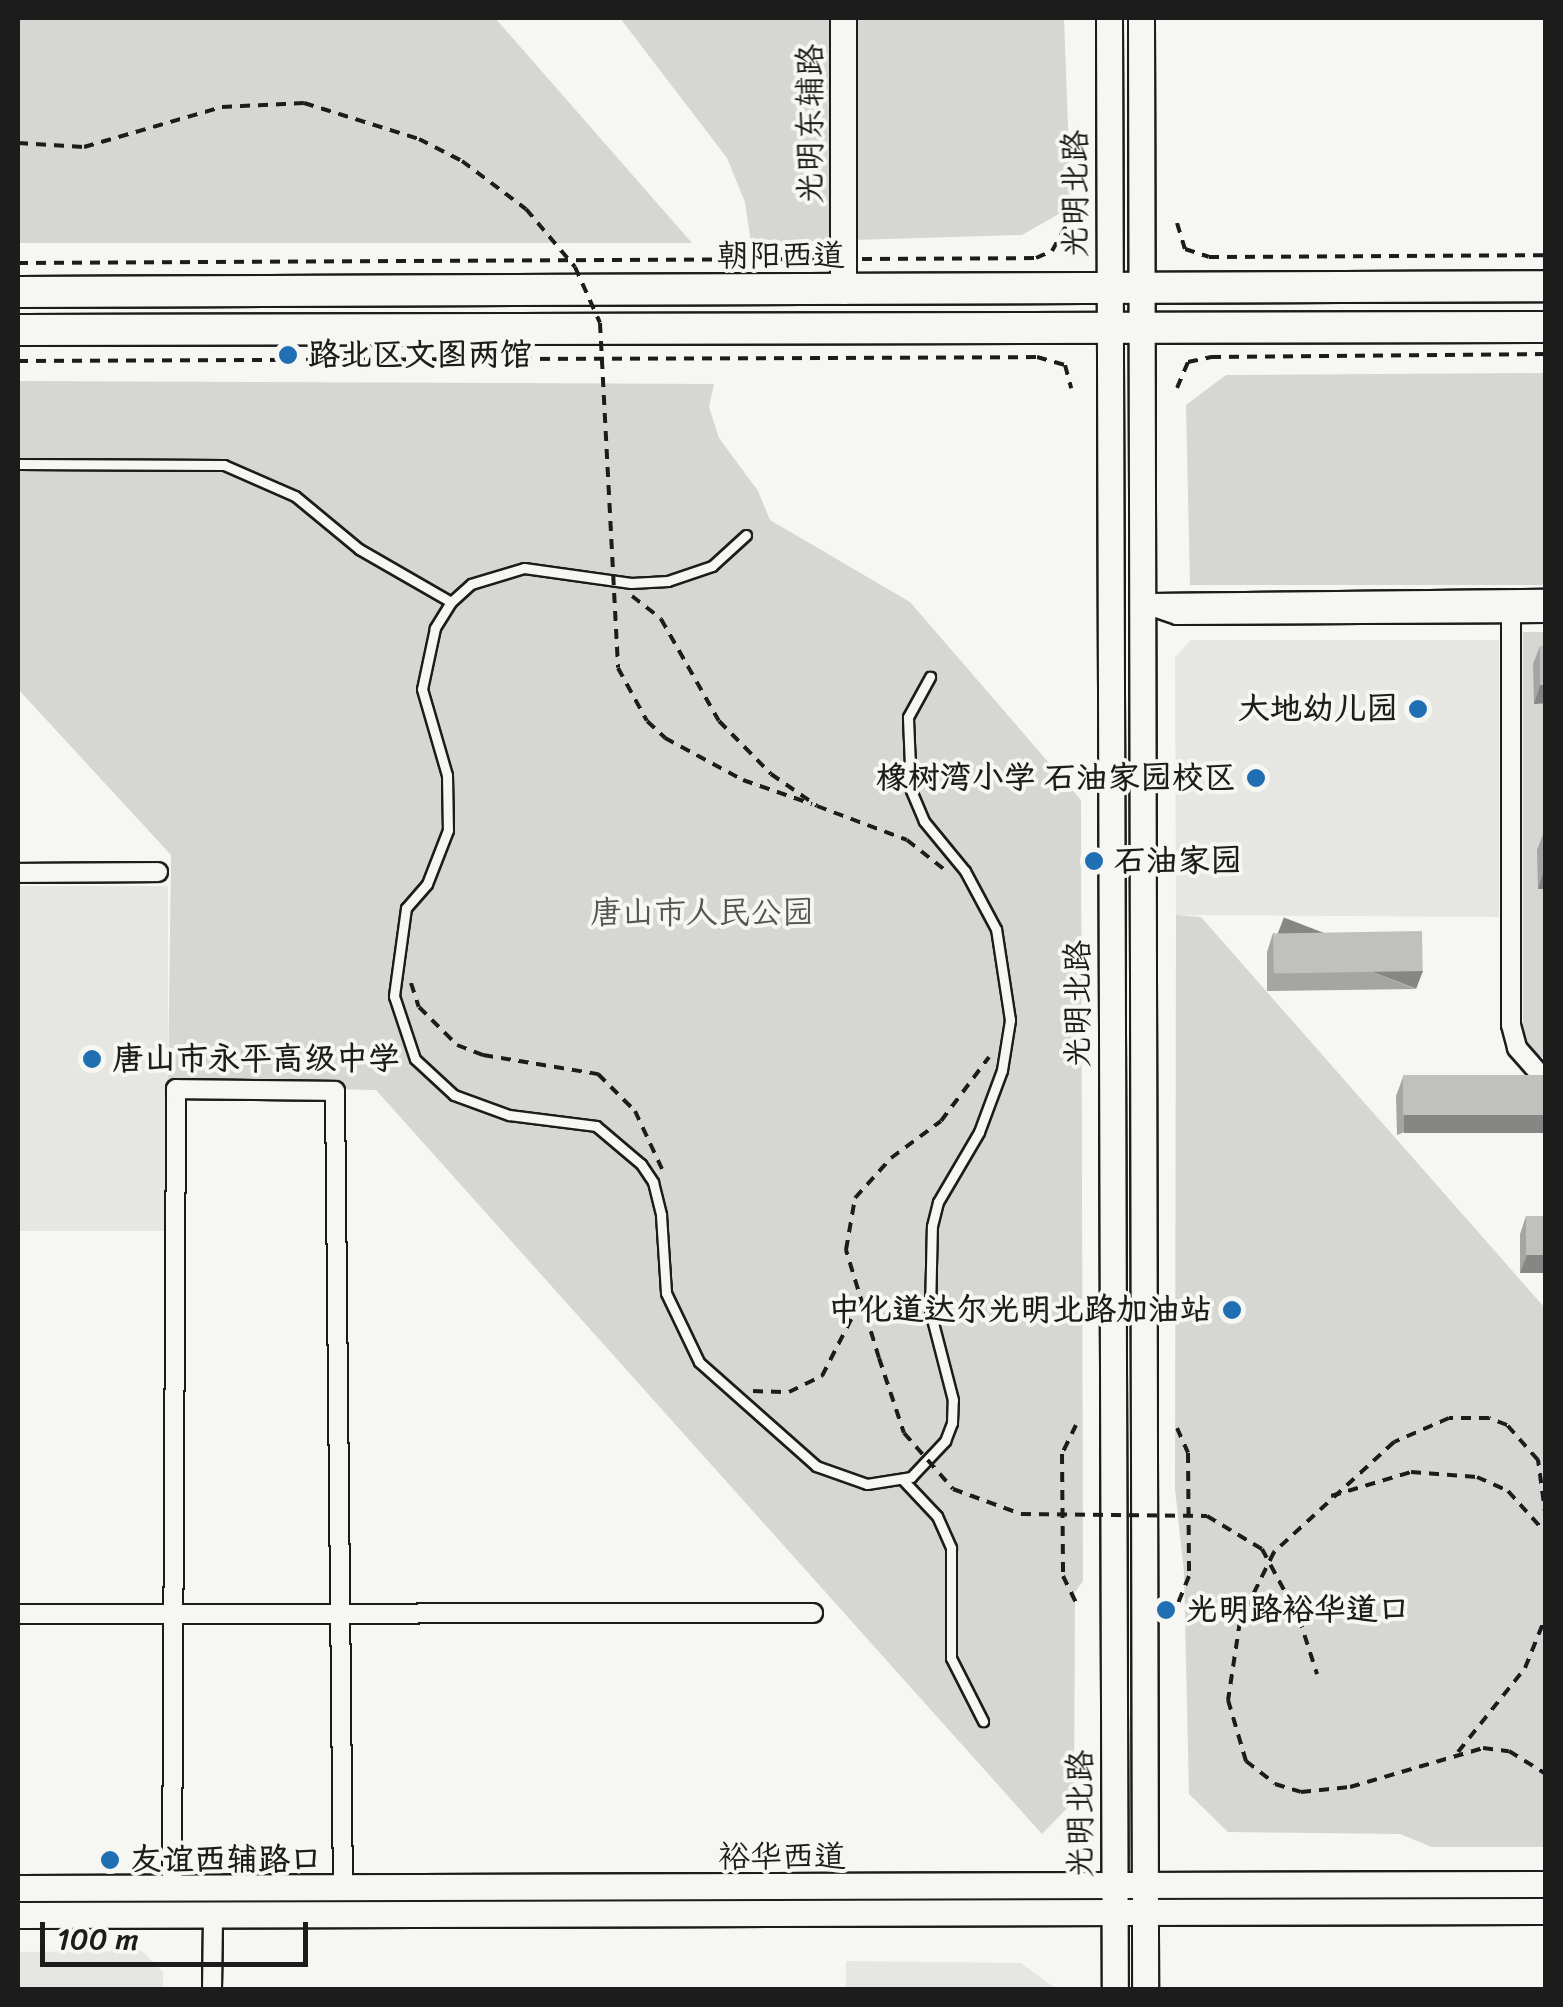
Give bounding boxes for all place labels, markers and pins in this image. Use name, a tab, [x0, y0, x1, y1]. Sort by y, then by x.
place label: 路北区文图两馆	[308, 336, 532, 374]
marker: 路北区文图两馆	[277, 344, 299, 366]
place label: 大地幼儿园	[1238, 690, 1398, 728]
marker: 大地幼儿园	[1407, 698, 1429, 720]
place label: 橡树湾小学 石油家园校区	[876, 759, 1236, 797]
marker: 橡树湾小学 石油家园校区	[1245, 767, 1267, 789]
place label: 石油家园	[1114, 842, 1242, 880]
marker: 石油家园	[1083, 850, 1105, 872]
place label: 唐山市永平高级中学	[112, 1040, 400, 1078]
marker: 唐山市永平高级中学	[81, 1048, 103, 1070]
place label: 中化道达尔光明北路加油站	[828, 1291, 1212, 1329]
marker: 中化道达尔光明北路加油站	[1221, 1299, 1243, 1321]
place label: 光明路裕华道口	[1186, 1591, 1410, 1629]
marker: 光明路裕华道口	[1155, 1599, 1177, 1621]
place label: 友谊西辅路口	[130, 1841, 322, 1879]
marker: 友谊西辅路口	[99, 1849, 121, 1871]

